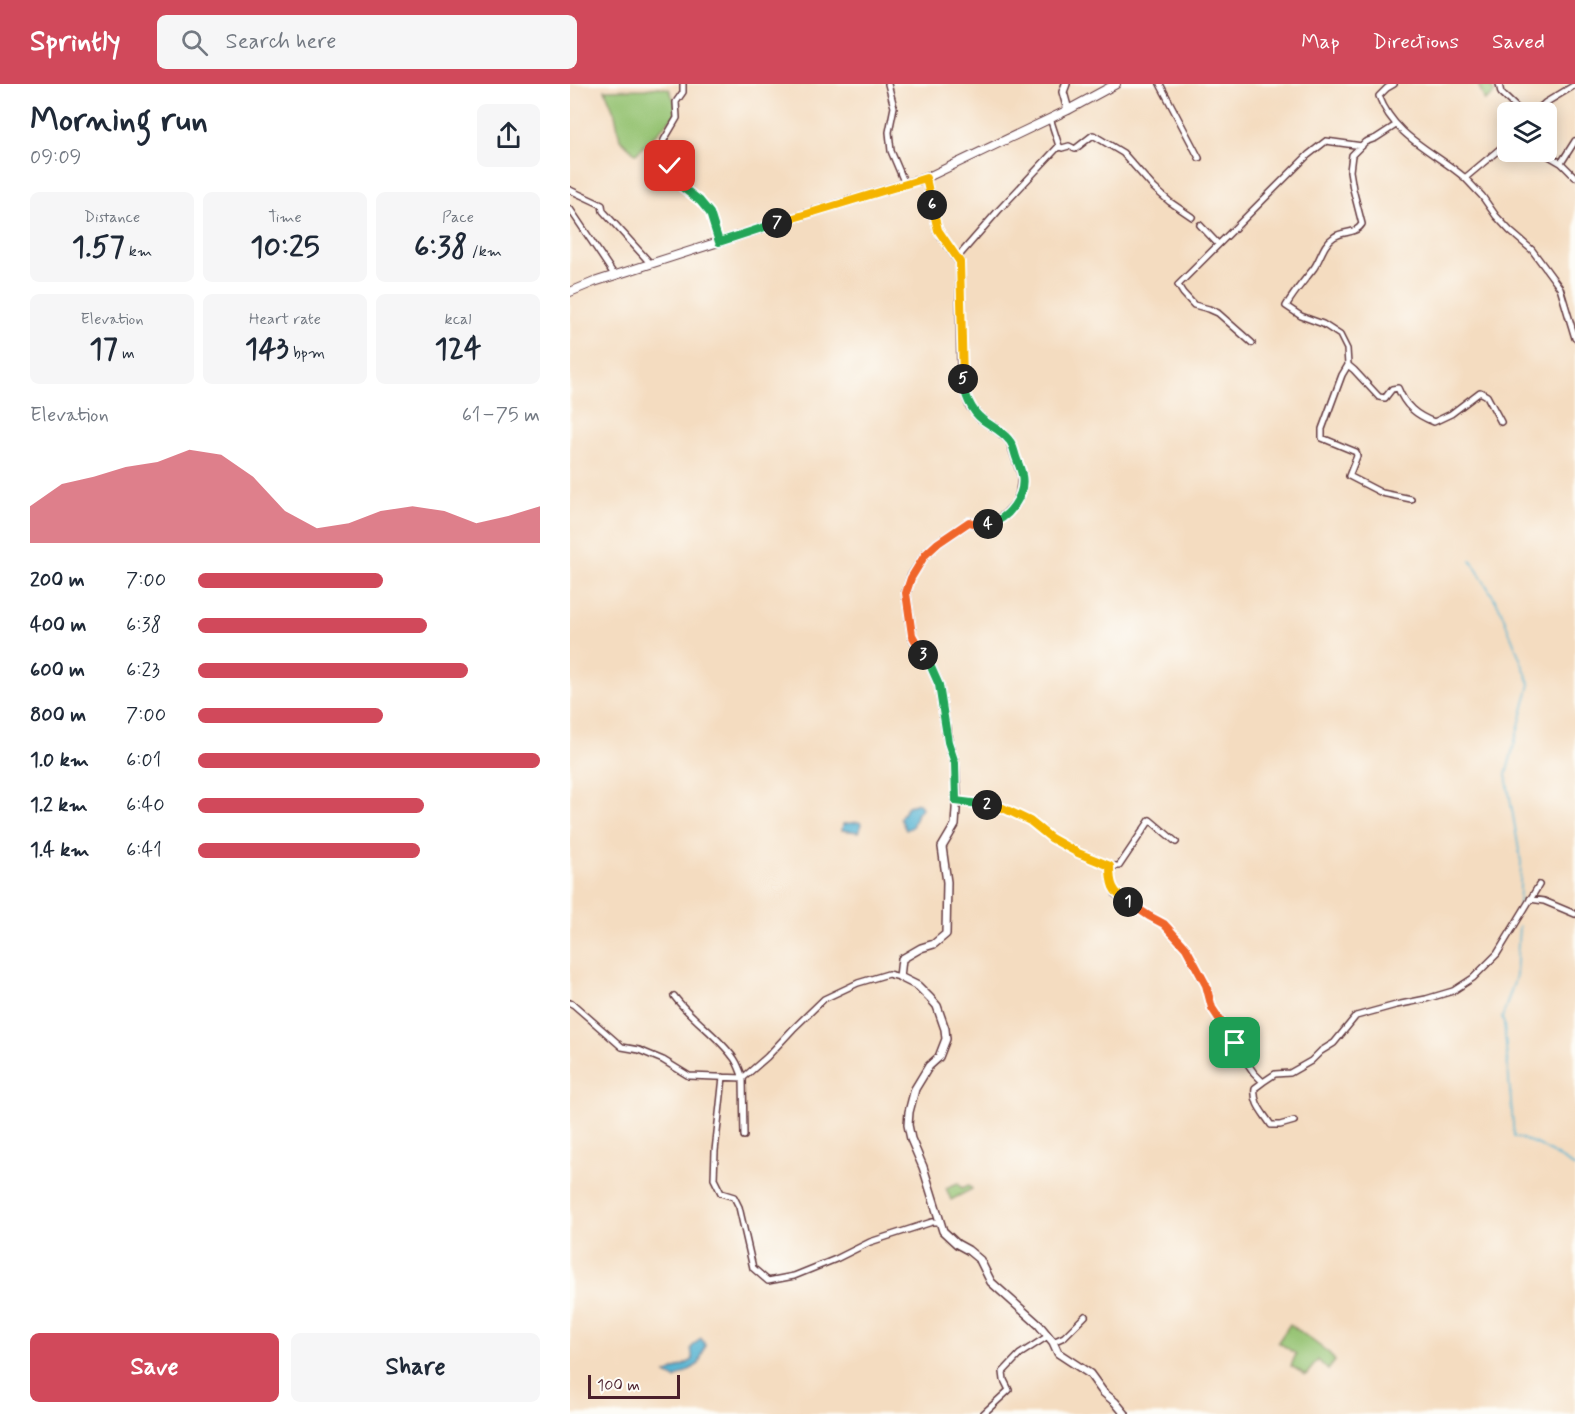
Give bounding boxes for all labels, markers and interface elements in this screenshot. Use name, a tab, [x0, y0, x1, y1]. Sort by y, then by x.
search box	[157, 15, 577, 69]
text: Sprintly	[30, 24, 121, 61]
icon: search	[178, 26, 211, 59]
text: Search here	[226, 28, 336, 56]
text: Map	[1301, 28, 1340, 56]
text: Directions	[1373, 28, 1459, 56]
text: Saved	[1492, 28, 1545, 56]
text: Morning run	[30, 99, 208, 143]
map controls	[1497, 102, 1557, 162]
button: layers	[1497, 102, 1557, 162]
button: share	[477, 104, 540, 167]
pin	[644, 140, 695, 191]
text: 09:09	[30, 144, 82, 171]
icon: check	[653, 149, 686, 182]
pin: 6	[917, 190, 947, 220]
text: 6	[928, 194, 936, 215]
text: Distance	[84, 207, 140, 228]
text: Time	[268, 207, 302, 228]
text: Pace	[442, 207, 474, 228]
pin: 7	[762, 208, 792, 238]
text: 7	[772, 212, 782, 233]
text: 1.57	[72, 228, 125, 267]
text: 10:25	[250, 228, 320, 267]
text: 6:38	[414, 228, 467, 267]
text: km	[125, 241, 152, 262]
text: /km	[467, 241, 502, 262]
text: Elevation	[81, 309, 144, 330]
text: Heart rate	[249, 309, 321, 330]
text: kcal	[445, 309, 471, 330]
text: 17	[89, 330, 118, 369]
text: 143	[245, 330, 289, 369]
text: 124	[435, 330, 481, 369]
text: m	[118, 343, 135, 364]
text: bpm	[289, 343, 325, 364]
pin: 5	[948, 364, 978, 394]
text: 5	[958, 368, 968, 389]
text: Elevation	[30, 402, 109, 429]
text: 61–75 m	[462, 402, 540, 429]
pin: 4	[973, 509, 1003, 539]
text: 4	[983, 513, 993, 534]
text: 200 m	[30, 567, 85, 594]
text: 7:00	[126, 567, 166, 594]
text: 400 m	[30, 612, 86, 639]
text: 6:38	[126, 612, 162, 639]
pin: 3	[908, 640, 938, 670]
text: 3	[919, 644, 927, 665]
text: 600 m	[30, 657, 85, 684]
text: 6:23	[126, 657, 160, 684]
text: 800 m	[30, 702, 86, 729]
text: 7:00	[126, 702, 166, 729]
text: 1.0 km	[30, 747, 89, 774]
text: 6:01	[126, 747, 161, 774]
pin: 2	[972, 790, 1002, 820]
text: 1.2 km	[30, 792, 87, 819]
text: 6:40	[126, 792, 165, 819]
text: 2	[983, 794, 991, 815]
text: 1.4 km	[30, 837, 89, 864]
text: 6:41	[126, 837, 162, 864]
pin: 1	[1113, 887, 1143, 917]
text: 1	[1124, 891, 1132, 912]
pin	[1209, 1017, 1260, 1068]
icon: arrive	[1218, 1026, 1251, 1059]
button: Save	[30, 1333, 279, 1402]
button: Share	[291, 1333, 540, 1402]
scale bar	[588, 1372, 680, 1400]
text: 100 m	[597, 1375, 640, 1396]

